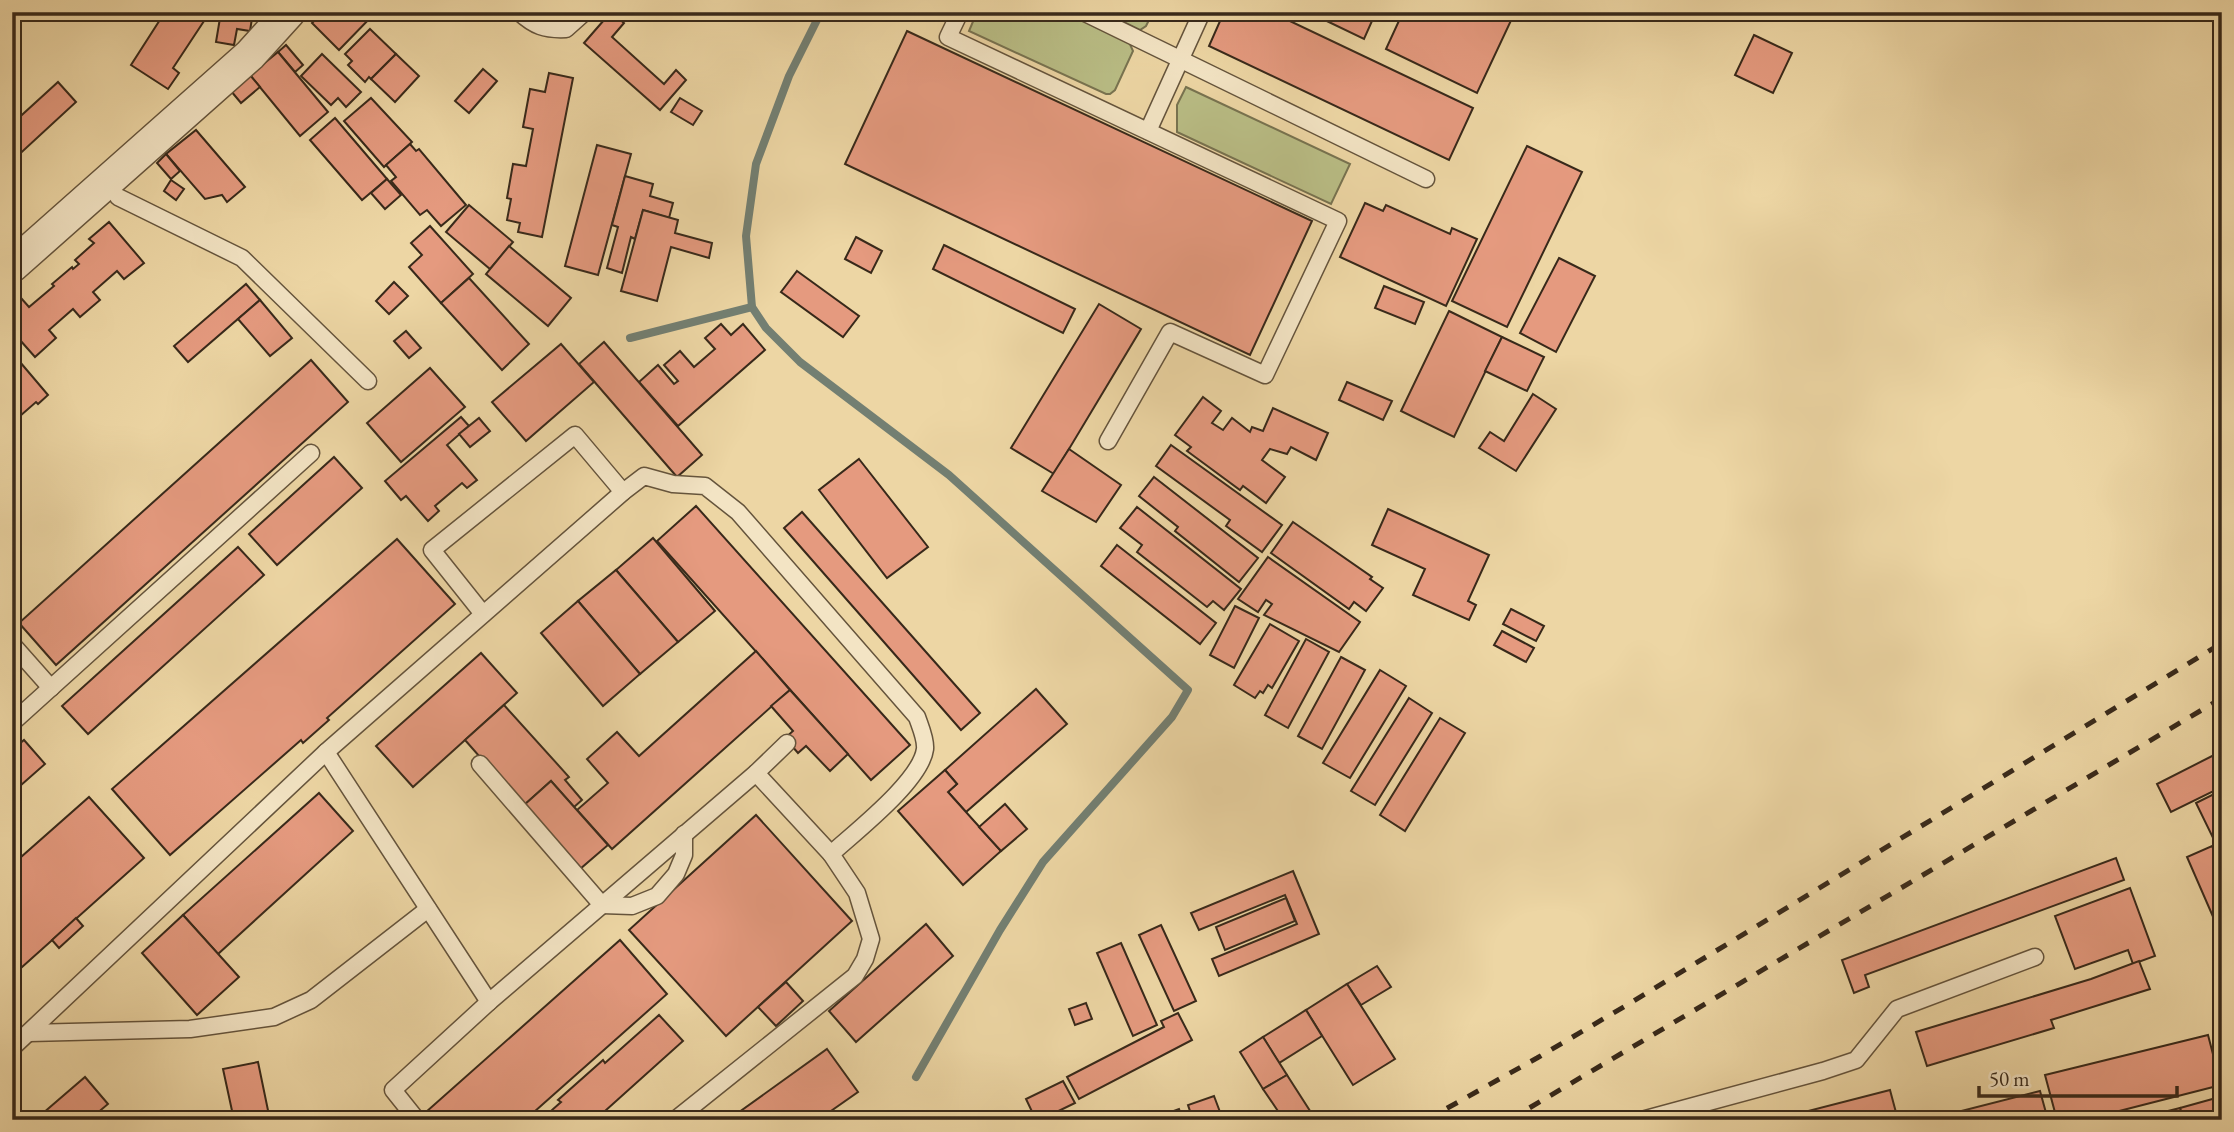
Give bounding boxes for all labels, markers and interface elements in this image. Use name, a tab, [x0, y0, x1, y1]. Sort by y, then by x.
scale bar	[1979, 1055, 2176, 1099]
text: 50 m	[1989, 1065, 2030, 1092]

